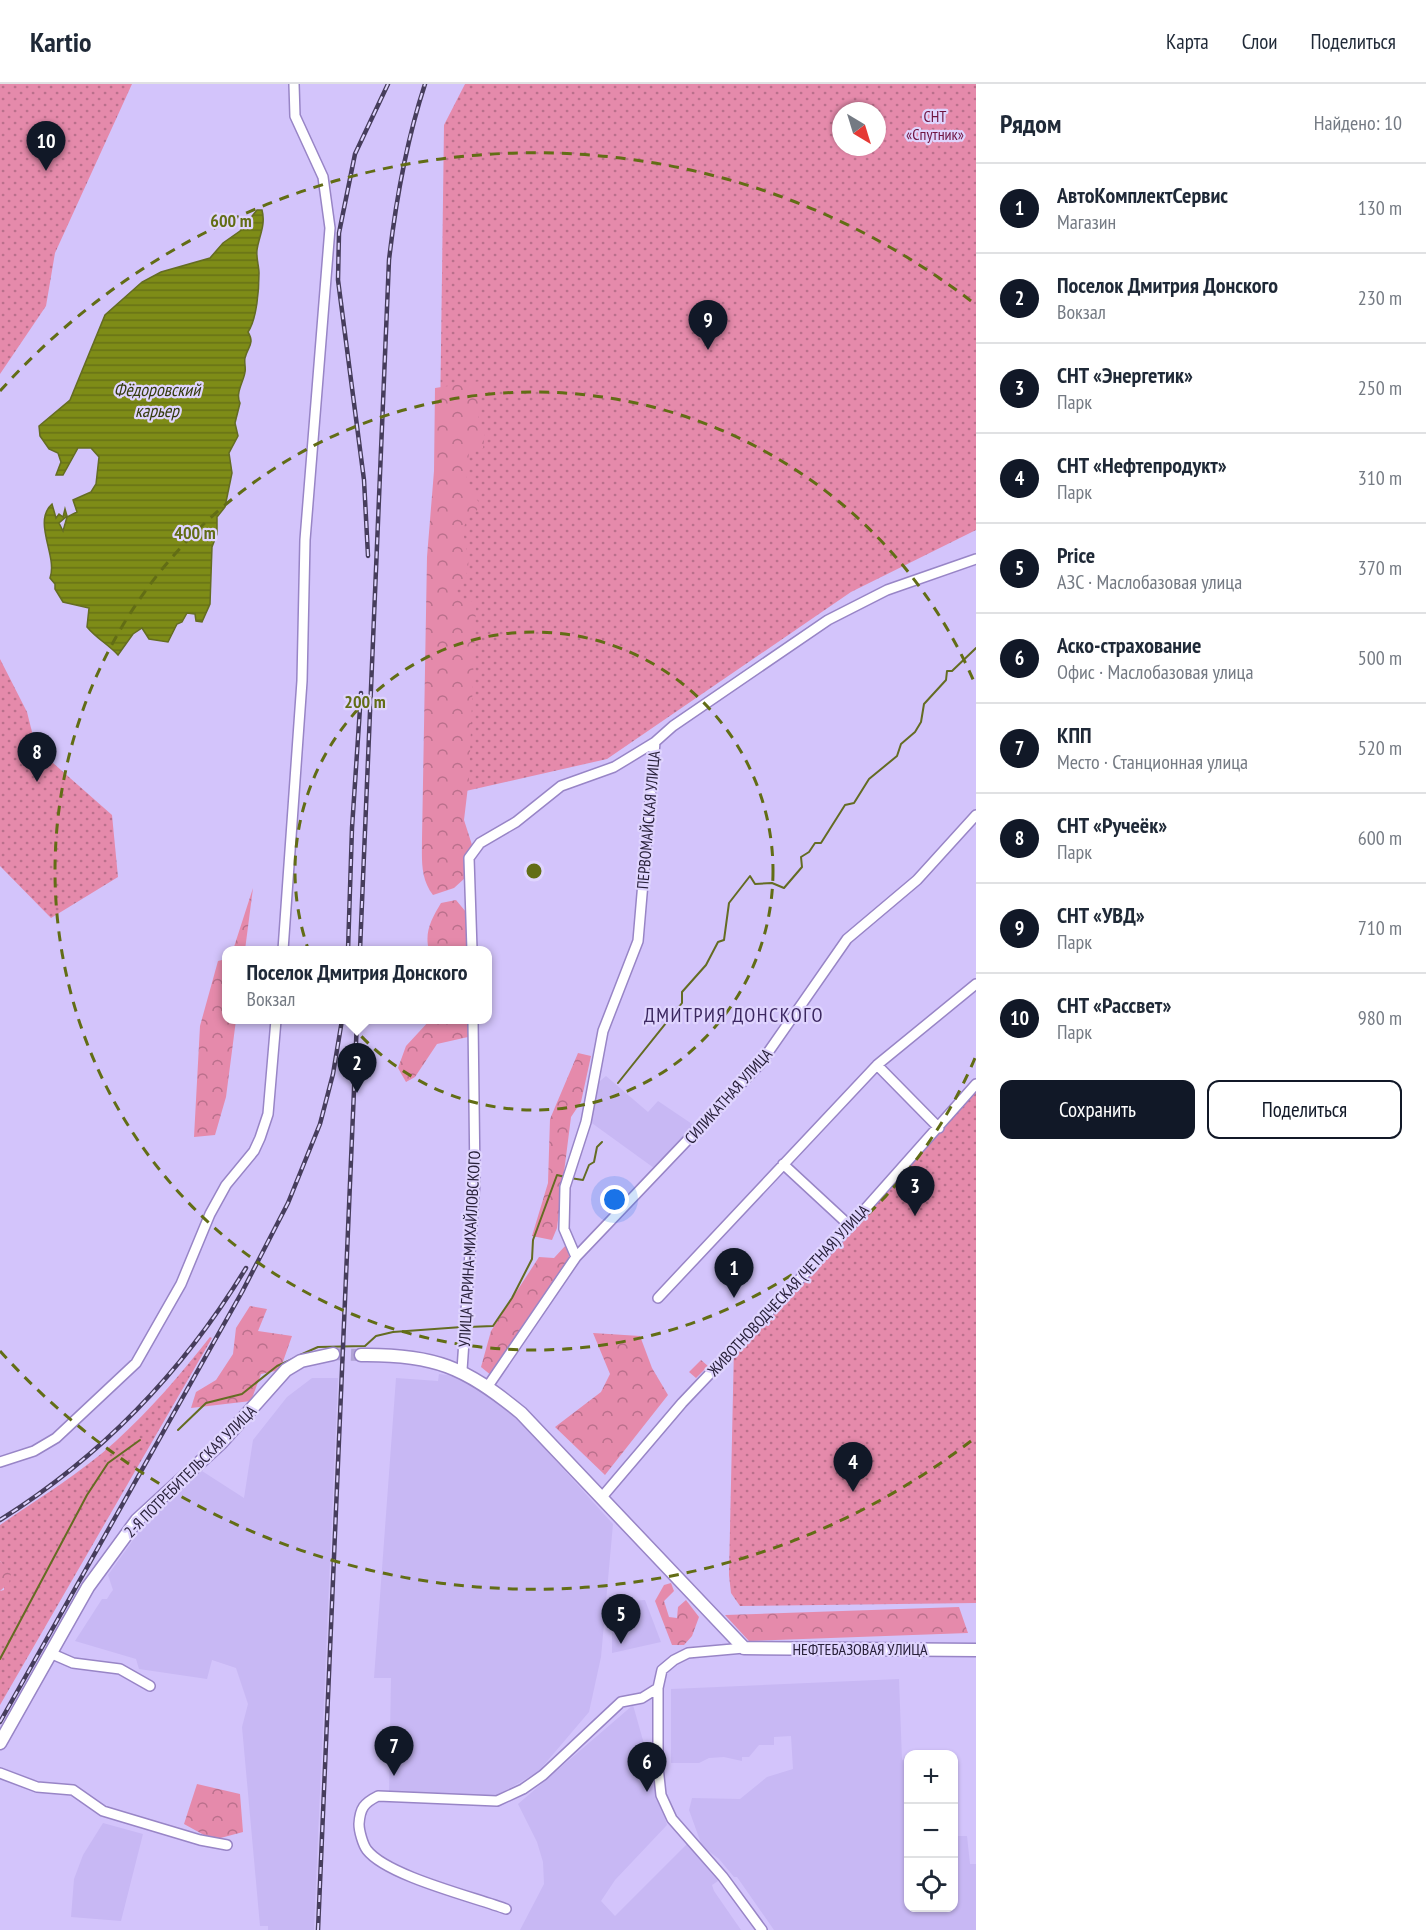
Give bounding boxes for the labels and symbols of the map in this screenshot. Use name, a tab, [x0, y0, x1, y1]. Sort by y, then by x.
north arrow	[832, 102, 886, 156]
park label: СНТ «Спутник»	[906, 106, 964, 144]
pin: 10	[26, 122, 66, 171]
text: 600 m	[210, 209, 252, 232]
pin: 9	[688, 300, 728, 350]
water label: Фёдоровский карьер	[114, 378, 202, 422]
text: 400 m	[174, 521, 216, 544]
text: 200 m	[344, 690, 386, 713]
pin: 8	[18, 732, 57, 782]
street label: ПЕРВОМАЙСКАЯ УЛИЦА	[632, 750, 664, 890]
centre of rings	[524, 861, 544, 881]
district label: ДМИТРИЯ ДОНСКОГО	[644, 1002, 824, 1028]
pin: 2	[338, 1044, 376, 1093]
street label: СИЛИКАТНАЯ УЛИЦА	[680, 1044, 776, 1148]
street label: УЛИЦА ГАРИНА-МИХАЙЛОВСКОГО	[454, 1150, 484, 1348]
pin: 3	[896, 1166, 934, 1216]
your location	[600, 1185, 629, 1214]
street label: ЖИВОТНОВОДЧЕСКАЯ (ЧЕТНАЯ) УЛИЦА	[702, 1200, 873, 1381]
pin: 1	[714, 1248, 754, 1298]
street label: 2-Я ПОТРЕБИТЕЛЬСКАЯ УЛИЦА	[120, 1400, 261, 1541]
pin: 4	[834, 1442, 872, 1492]
pin: 5	[602, 1594, 640, 1644]
street label: НЕФТЕБАЗОВАЯ УЛИЦА	[792, 1639, 928, 1659]
pin: 7	[374, 1726, 414, 1776]
pin: 6	[628, 1742, 666, 1792]

